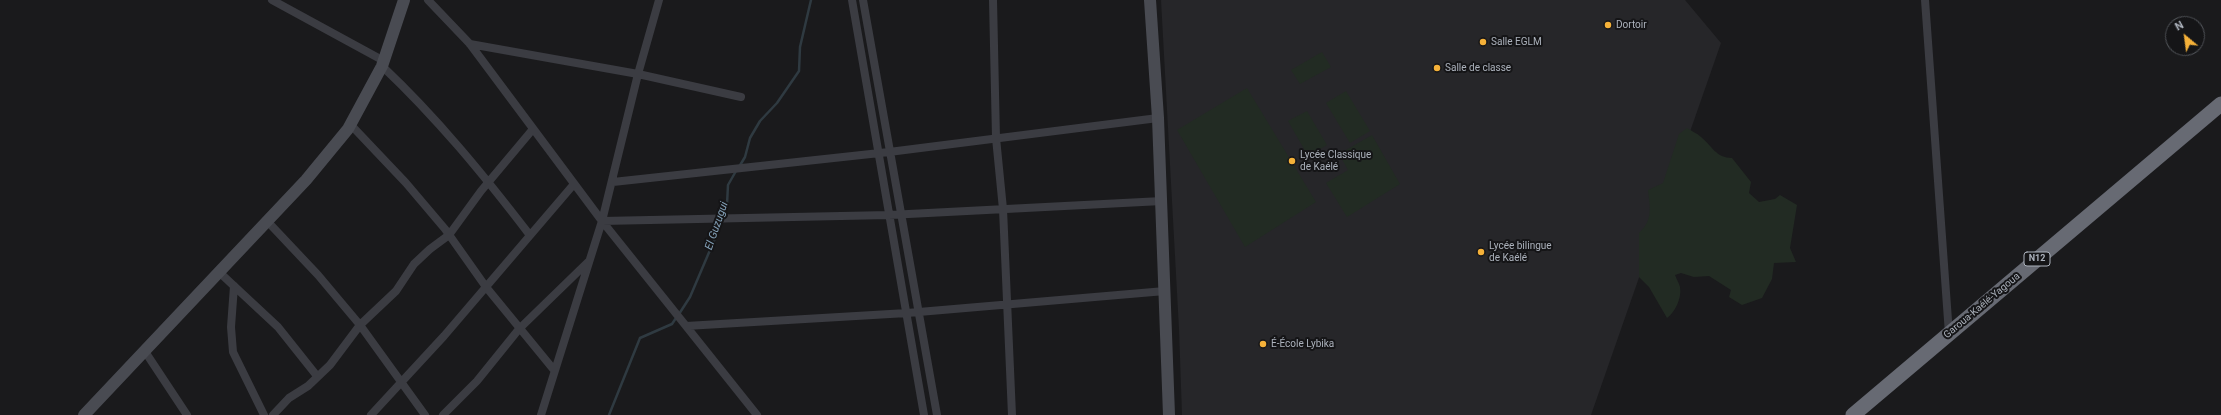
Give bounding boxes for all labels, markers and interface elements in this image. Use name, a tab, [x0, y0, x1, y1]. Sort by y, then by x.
north arrow	[2165, 16, 2205, 56]
text: N	[2173, 18, 2186, 34]
place label: Dortoir	[1616, 19, 1647, 31]
marker: Dortoir	[1603, 20, 1613, 30]
place label: Salle EGLM	[1491, 36, 1542, 48]
marker: Salle EGLM	[1478, 37, 1488, 47]
place label: Salle de classe	[1445, 62, 1511, 74]
marker: Salle de classe	[1432, 63, 1442, 73]
place label: Lycée Classique de Kaélé	[1300, 149, 1371, 172]
marker: Lycée Classique de Kaélé	[1287, 156, 1297, 166]
water label: El Guzugui	[703, 200, 731, 252]
place label: Lycée bilingue de Kaélé	[1489, 240, 1552, 264]
marker: Lycée bilingue de Kaélé	[1476, 247, 1486, 257]
road number: N12	[2024, 252, 2050, 266]
street label: Garoua-Kaélé-Yagoua	[1941, 271, 2023, 341]
place label: É-École Lybika	[1271, 338, 1334, 350]
marker: É-École Lybika	[1258, 339, 1268, 349]

